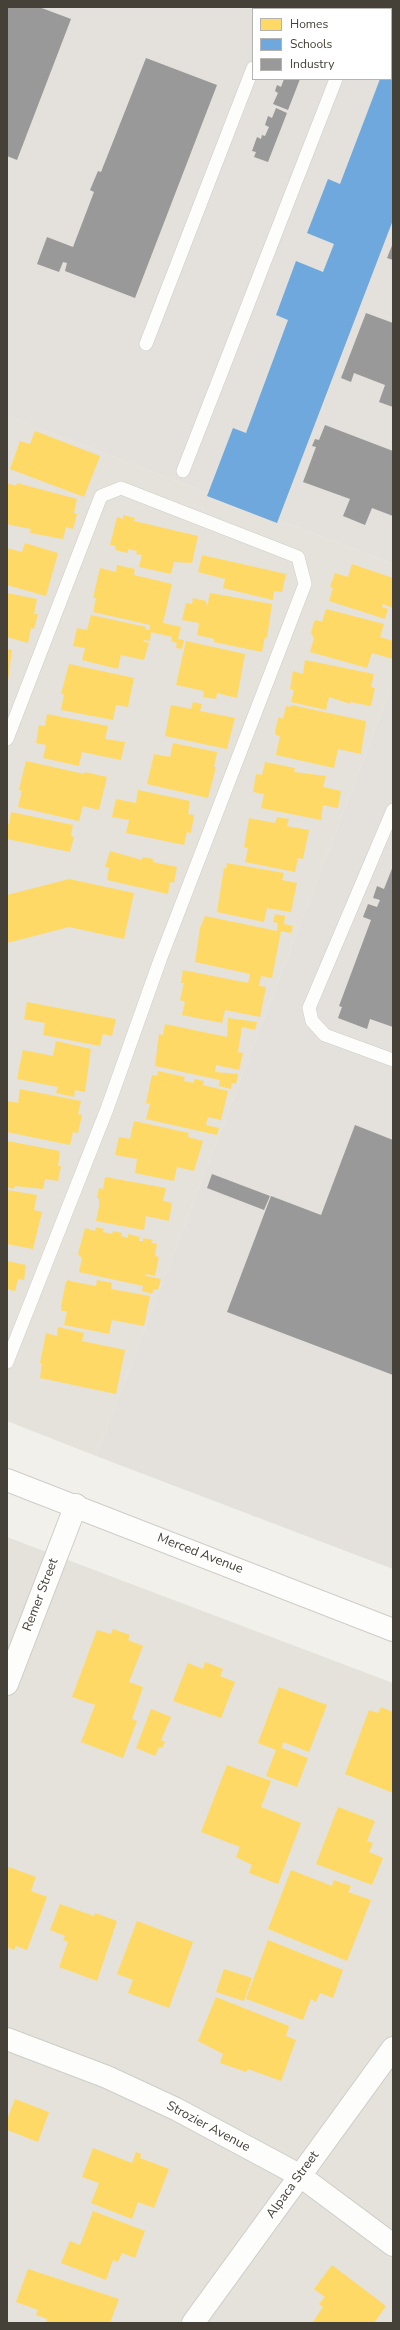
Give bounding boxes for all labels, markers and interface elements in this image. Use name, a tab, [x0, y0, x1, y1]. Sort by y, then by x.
legend	[252, 8, 392, 80]
text: Homes	[290, 16, 328, 32]
text: Schools	[290, 36, 332, 52]
text: Industry	[290, 56, 334, 72]
street label: Merced Avenue	[155, 1530, 245, 1578]
street label: Remer Street	[20, 1556, 62, 1634]
street label: Strozier Avenue	[164, 2098, 252, 2156]
street label: Alpaca Street	[263, 2148, 323, 2222]

